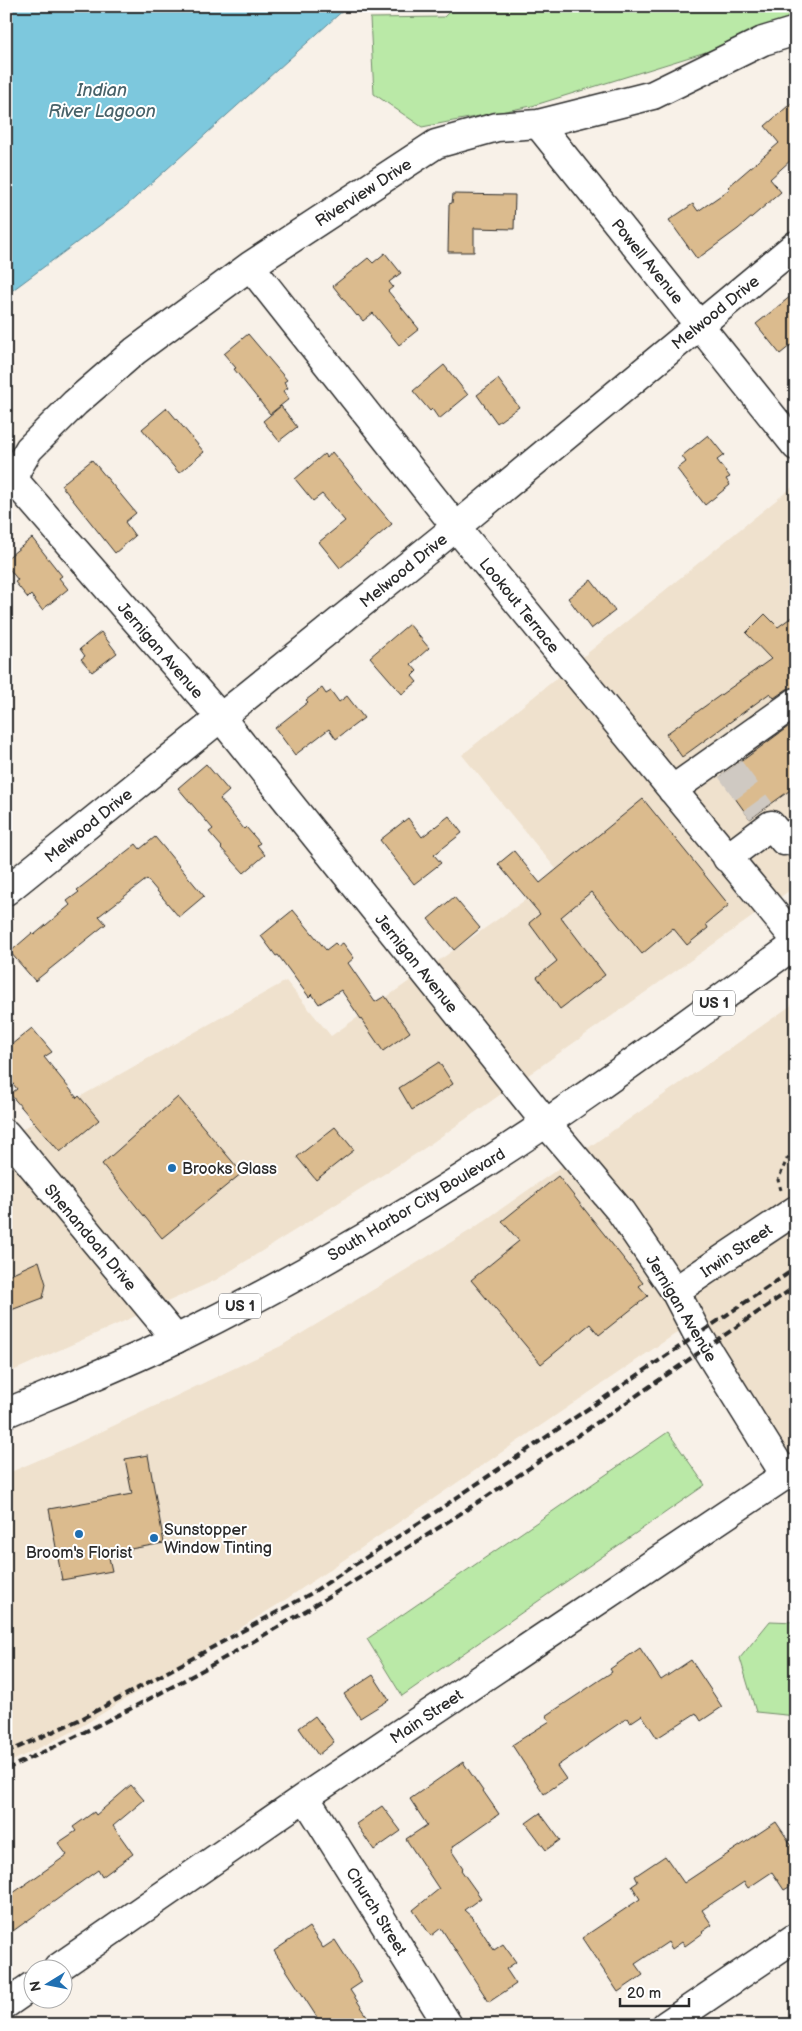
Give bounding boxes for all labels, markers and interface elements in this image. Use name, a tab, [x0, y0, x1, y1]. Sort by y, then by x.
water label: Indian River Lagoon	[48, 80, 156, 122]
street label: Riverview Drive	[312, 155, 416, 231]
street label: Powell Avenue	[607, 216, 687, 309]
street label: Melwood Drive	[668, 272, 764, 354]
street label: Melwood Drive	[356, 530, 452, 612]
street label: Lookout Terrace	[475, 555, 563, 658]
street label: Jernigan Avenue	[113, 599, 207, 703]
street label: Melwood Drive	[41, 785, 137, 867]
street label: Jernigan Avenue	[370, 911, 462, 1017]
road number: US 1	[693, 990, 735, 1016]
street label: South Harbor City Boulevard	[325, 1145, 509, 1266]
place label: Brooks Glass	[182, 1160, 277, 1179]
marker: Brooks Glass	[166, 1162, 178, 1174]
street label: Shenandoah Drive	[40, 1181, 140, 1295]
street label: Irwin Street	[697, 1220, 776, 1282]
street label: Jernigan Avenue	[641, 1252, 720, 1366]
road number: US 1	[219, 1294, 261, 1318]
place label: Sunstopper Window Tinting	[164, 1521, 272, 1558]
marker: Broom's Florist	[73, 1528, 85, 1540]
marker: Sunstopper Window Tinting	[148, 1532, 160, 1544]
place label: Broom's Florist	[26, 1544, 132, 1563]
street label: Main Street	[387, 1686, 467, 1748]
street label: Church Street	[341, 1864, 410, 1959]
north arrow	[22, 1958, 72, 2008]
scale bar	[620, 1976, 688, 2008]
text: N	[26, 1980, 45, 1993]
text: 20 m	[627, 1984, 661, 2003]

